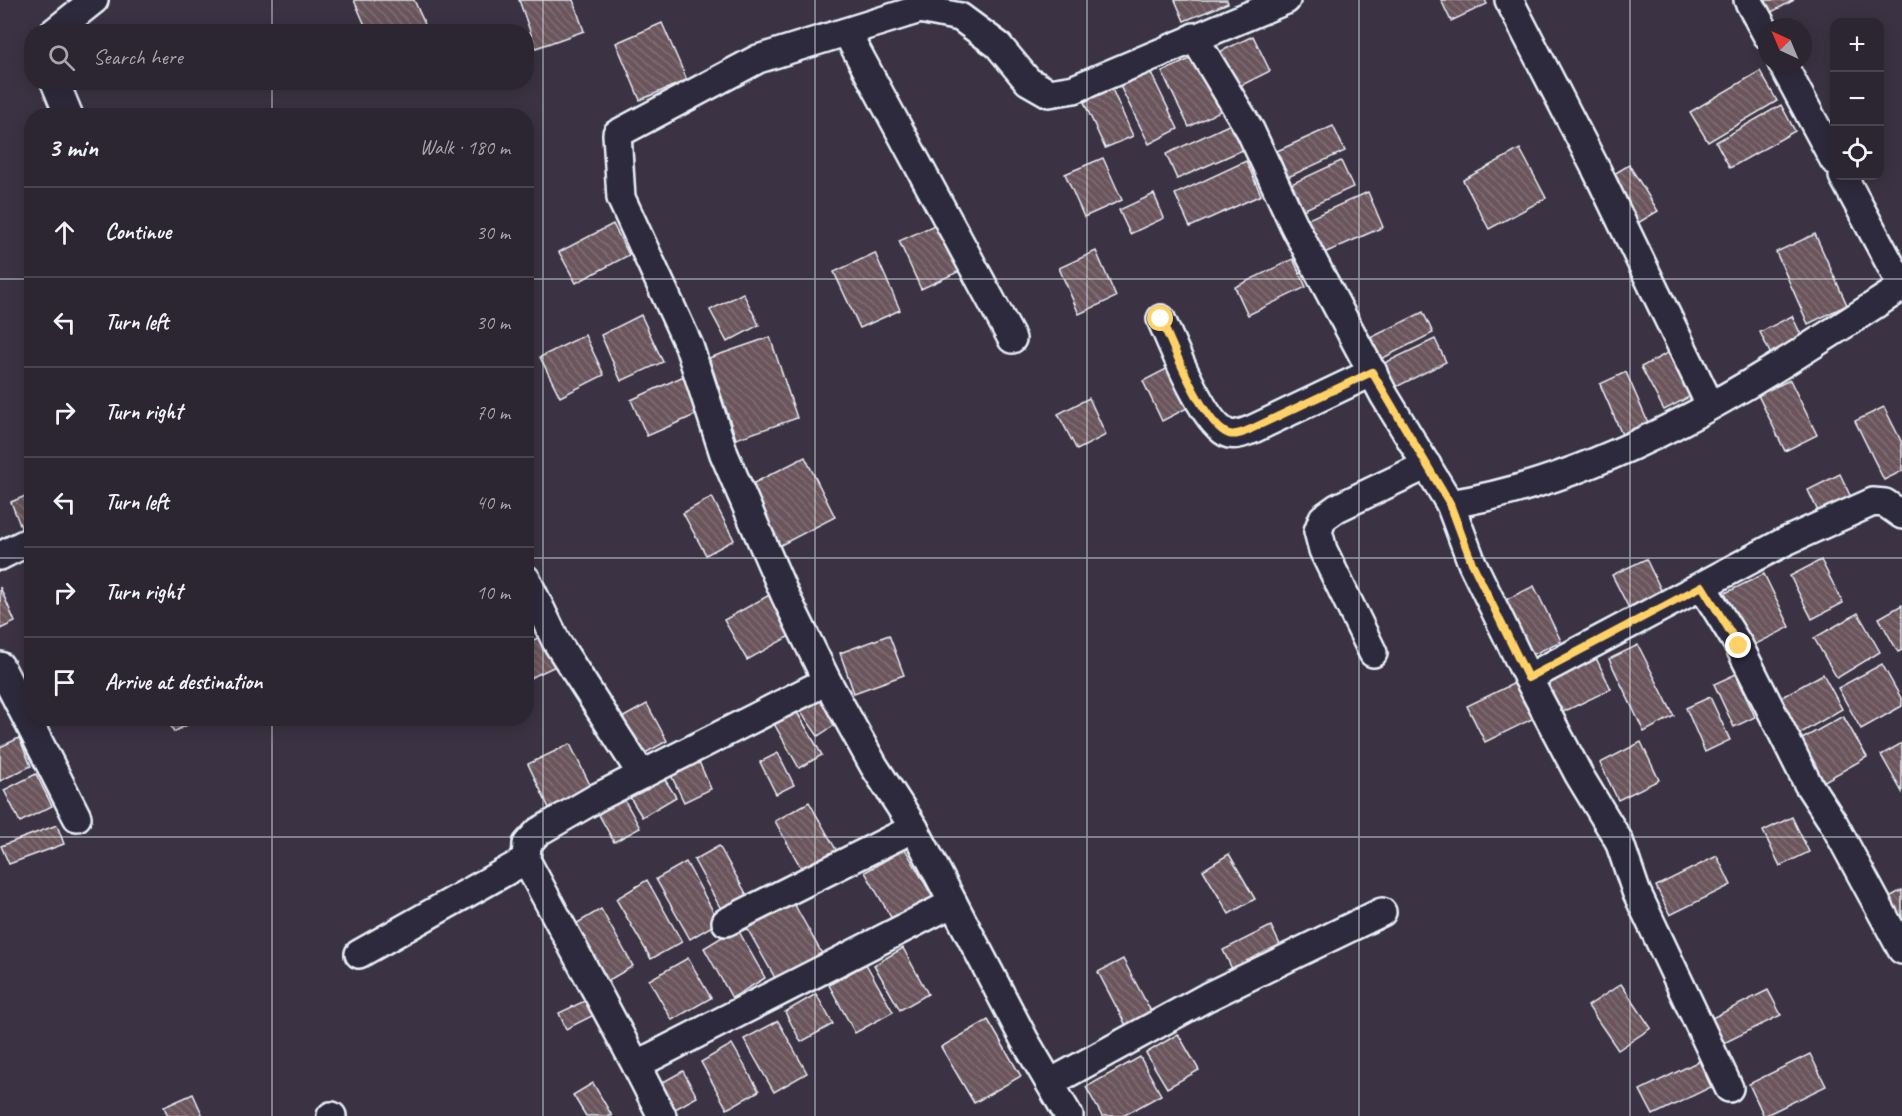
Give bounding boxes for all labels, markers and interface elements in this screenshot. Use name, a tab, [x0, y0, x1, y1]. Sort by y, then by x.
north arrow	[1758, 18, 1812, 72]
map controls	[1830, 18, 1884, 180]
button: +	[1830, 18, 1884, 72]
search box	[24, 24, 534, 90]
icon: search	[45, 41, 78, 74]
text: Search here	[93, 43, 183, 71]
button: −	[1830, 72, 1884, 126]
button: locate	[1830, 126, 1884, 180]
text: 3 min	[48, 131, 98, 164]
text: Walk · 180 m	[420, 135, 510, 160]
icon: ahead	[48, 216, 81, 249]
text: Continue	[105, 218, 171, 246]
text: 30 m	[476, 220, 510, 245]
route start	[1147, 305, 1173, 331]
icon: left	[48, 306, 81, 339]
text: Turn left	[105, 308, 169, 336]
text: 30 m	[476, 310, 510, 335]
icon: right	[48, 396, 81, 429]
text: Turn right	[105, 398, 182, 426]
text: 70 m	[476, 400, 510, 425]
icon: left	[48, 486, 81, 519]
text: Turn left	[105, 488, 169, 516]
text: 40 m	[476, 490, 510, 515]
icon: right	[48, 576, 81, 609]
text: Turn right	[105, 578, 182, 606]
text: 10 m	[476, 580, 510, 605]
route end	[1725, 632, 1751, 658]
icon: arrive	[48, 666, 81, 699]
text: Arrive at destination	[105, 668, 262, 696]

